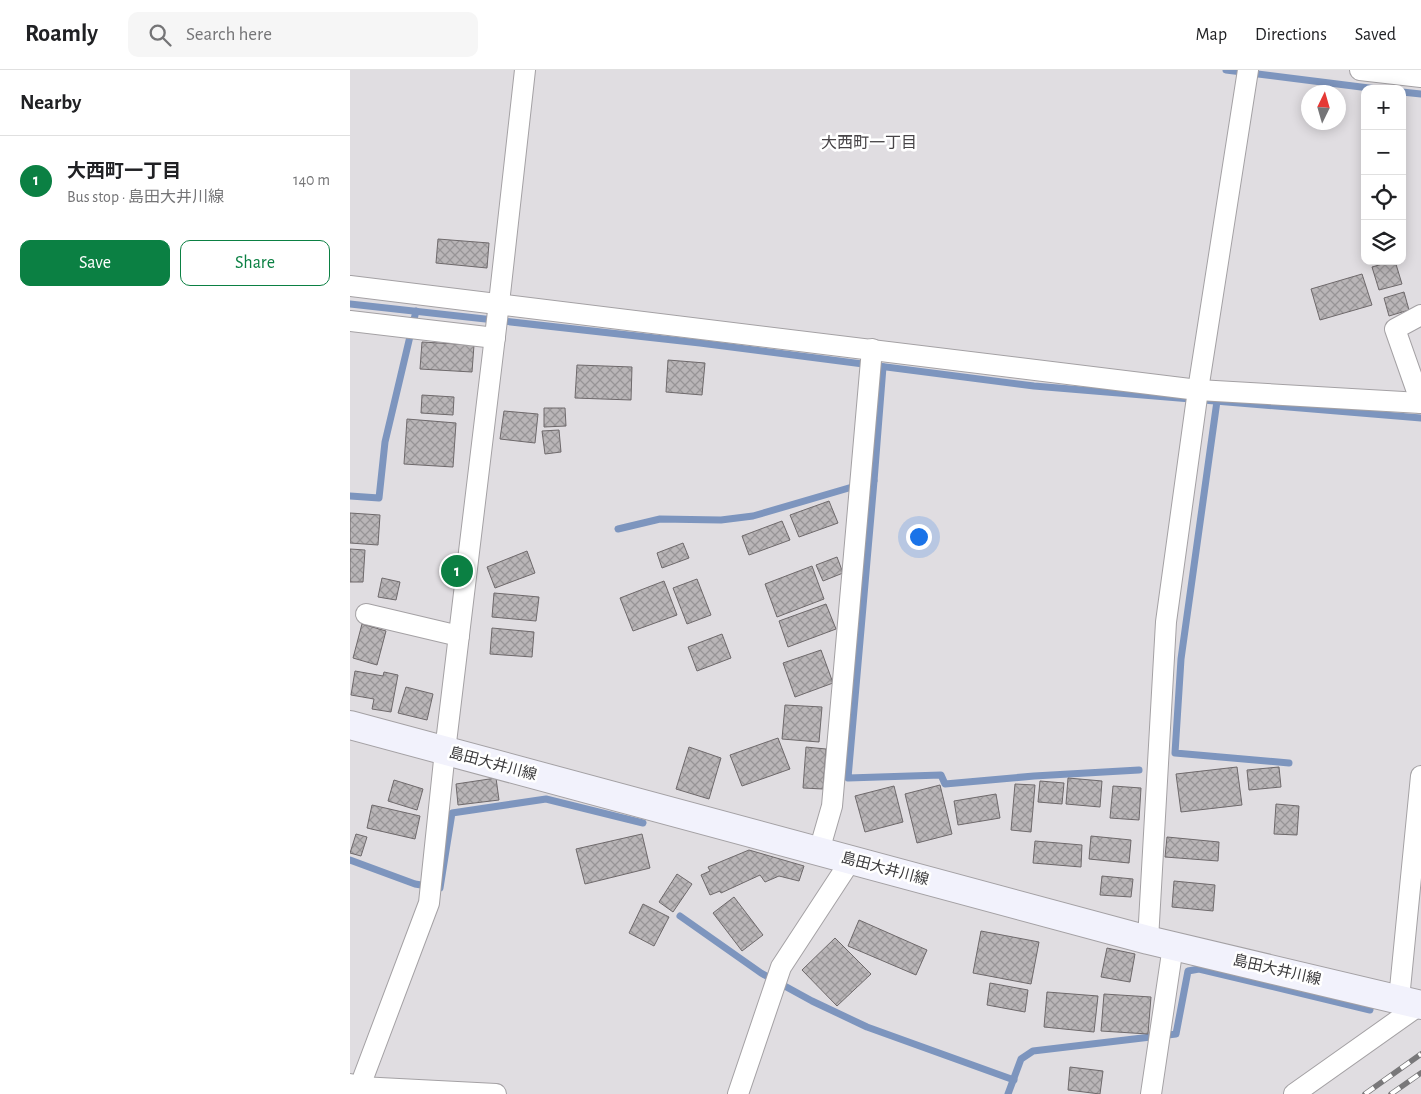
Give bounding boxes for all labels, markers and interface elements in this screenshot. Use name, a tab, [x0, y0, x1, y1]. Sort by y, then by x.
search box	[128, 12, 478, 57]
icon: search	[146, 21, 174, 49]
text: Roamly	[25, 22, 98, 46]
text: Search here	[186, 25, 272, 44]
text: Map	[1196, 26, 1227, 44]
text: Directions	[1255, 26, 1327, 44]
text: Saved	[1355, 26, 1396, 44]
north arrow	[1301, 85, 1346, 130]
map controls	[1361, 85, 1406, 265]
button: +	[1361, 85, 1406, 130]
text: Nearby	[20, 92, 81, 113]
button: −	[1361, 130, 1406, 175]
district label: 大西町一丁目	[821, 135, 917, 151]
text: 大西町一丁目	[67, 162, 181, 181]
text: 1	[33, 172, 39, 188]
text: 140 m	[293, 172, 330, 188]
button: locate	[1361, 175, 1406, 220]
text: Bus stop · 島田大井川線	[67, 189, 224, 205]
button: layers	[1361, 220, 1406, 265]
button: Save	[20, 240, 170, 286]
button: Share	[180, 240, 330, 286]
your location	[906, 524, 932, 550]
pin: 1	[441, 552, 473, 590]
street label: 島田大井川線	[448, 743, 539, 783]
street label: 島田大井川線	[840, 848, 931, 888]
street label: 島田大井川線	[1231, 951, 1323, 987]

